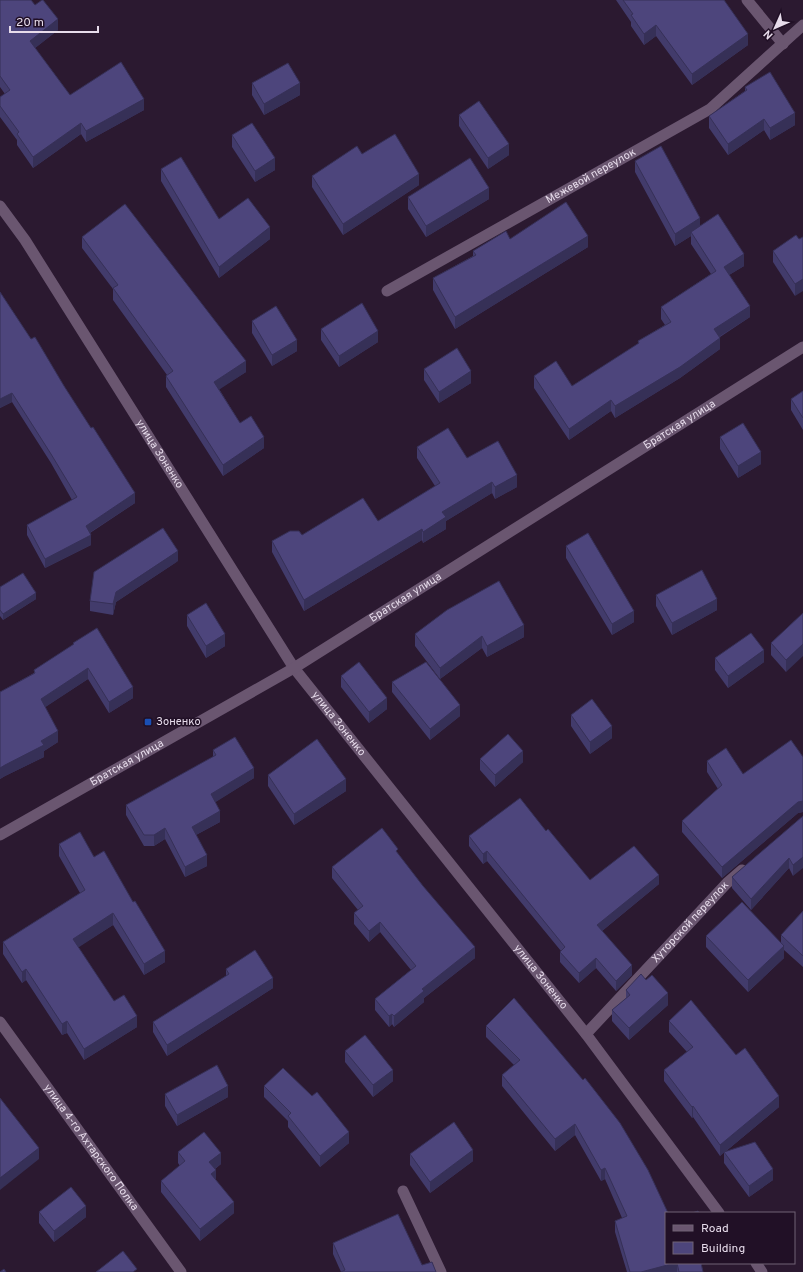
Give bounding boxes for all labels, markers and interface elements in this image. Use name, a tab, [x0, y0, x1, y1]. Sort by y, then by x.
scale bar	[10, 8, 98, 34]
north arrow	[755, 8, 795, 48]
text: 20 m	[16, 15, 44, 31]
text: N	[761, 27, 776, 42]
street label: Межевой переулок	[543, 145, 638, 207]
street label: Братская улица	[641, 397, 718, 453]
street label: улица Зоненко	[133, 417, 186, 491]
street label: Братская улица	[367, 570, 444, 626]
street label: улица Зоненко	[308, 688, 369, 759]
place label: Зоненко	[156, 715, 201, 729]
marker: Зоненко	[143, 717, 153, 727]
street label: Братская улица	[88, 736, 166, 789]
street label: Хуторской переулок	[649, 878, 732, 966]
street label: улица Зоненко	[510, 942, 571, 1012]
street label: улица 4-го Ахтарского Полка	[40, 1081, 142, 1214]
legend	[665, 1212, 795, 1264]
text: Road	[701, 1221, 729, 1237]
text: Building	[701, 1241, 745, 1257]

